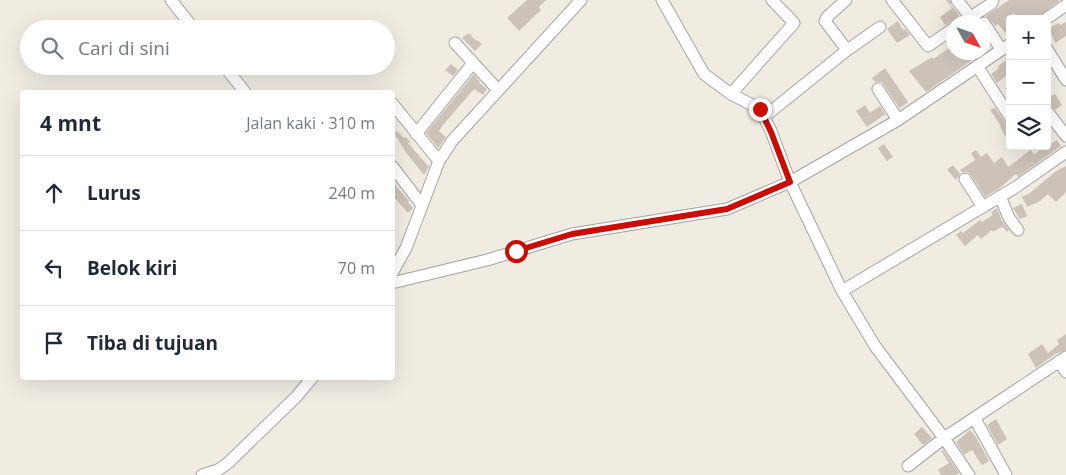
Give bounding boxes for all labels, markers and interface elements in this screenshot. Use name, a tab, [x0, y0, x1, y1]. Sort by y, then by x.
north arrow	[946, 15, 991, 60]
map controls	[1006, 15, 1051, 150]
button: +	[1006, 15, 1051, 60]
search box	[20, 20, 395, 75]
icon: search	[38, 34, 66, 62]
text: Cari di sini	[78, 35, 170, 61]
button: −	[1006, 60, 1051, 105]
route end	[749, 98, 772, 121]
button: layers	[1006, 105, 1051, 150]
text: 4 mnt	[40, 109, 101, 137]
text: Jalan kaki · 310 m	[246, 112, 375, 134]
icon: ahead	[40, 179, 68, 207]
text: Lurus	[87, 180, 141, 206]
text: 240 m	[329, 182, 375, 204]
route start	[505, 240, 528, 263]
icon: left	[40, 254, 68, 282]
text: Belok kiri	[87, 255, 177, 281]
text: 70 m	[338, 257, 375, 279]
icon: arrive	[40, 329, 68, 357]
text: Tiba di tujuan	[87, 330, 218, 356]

